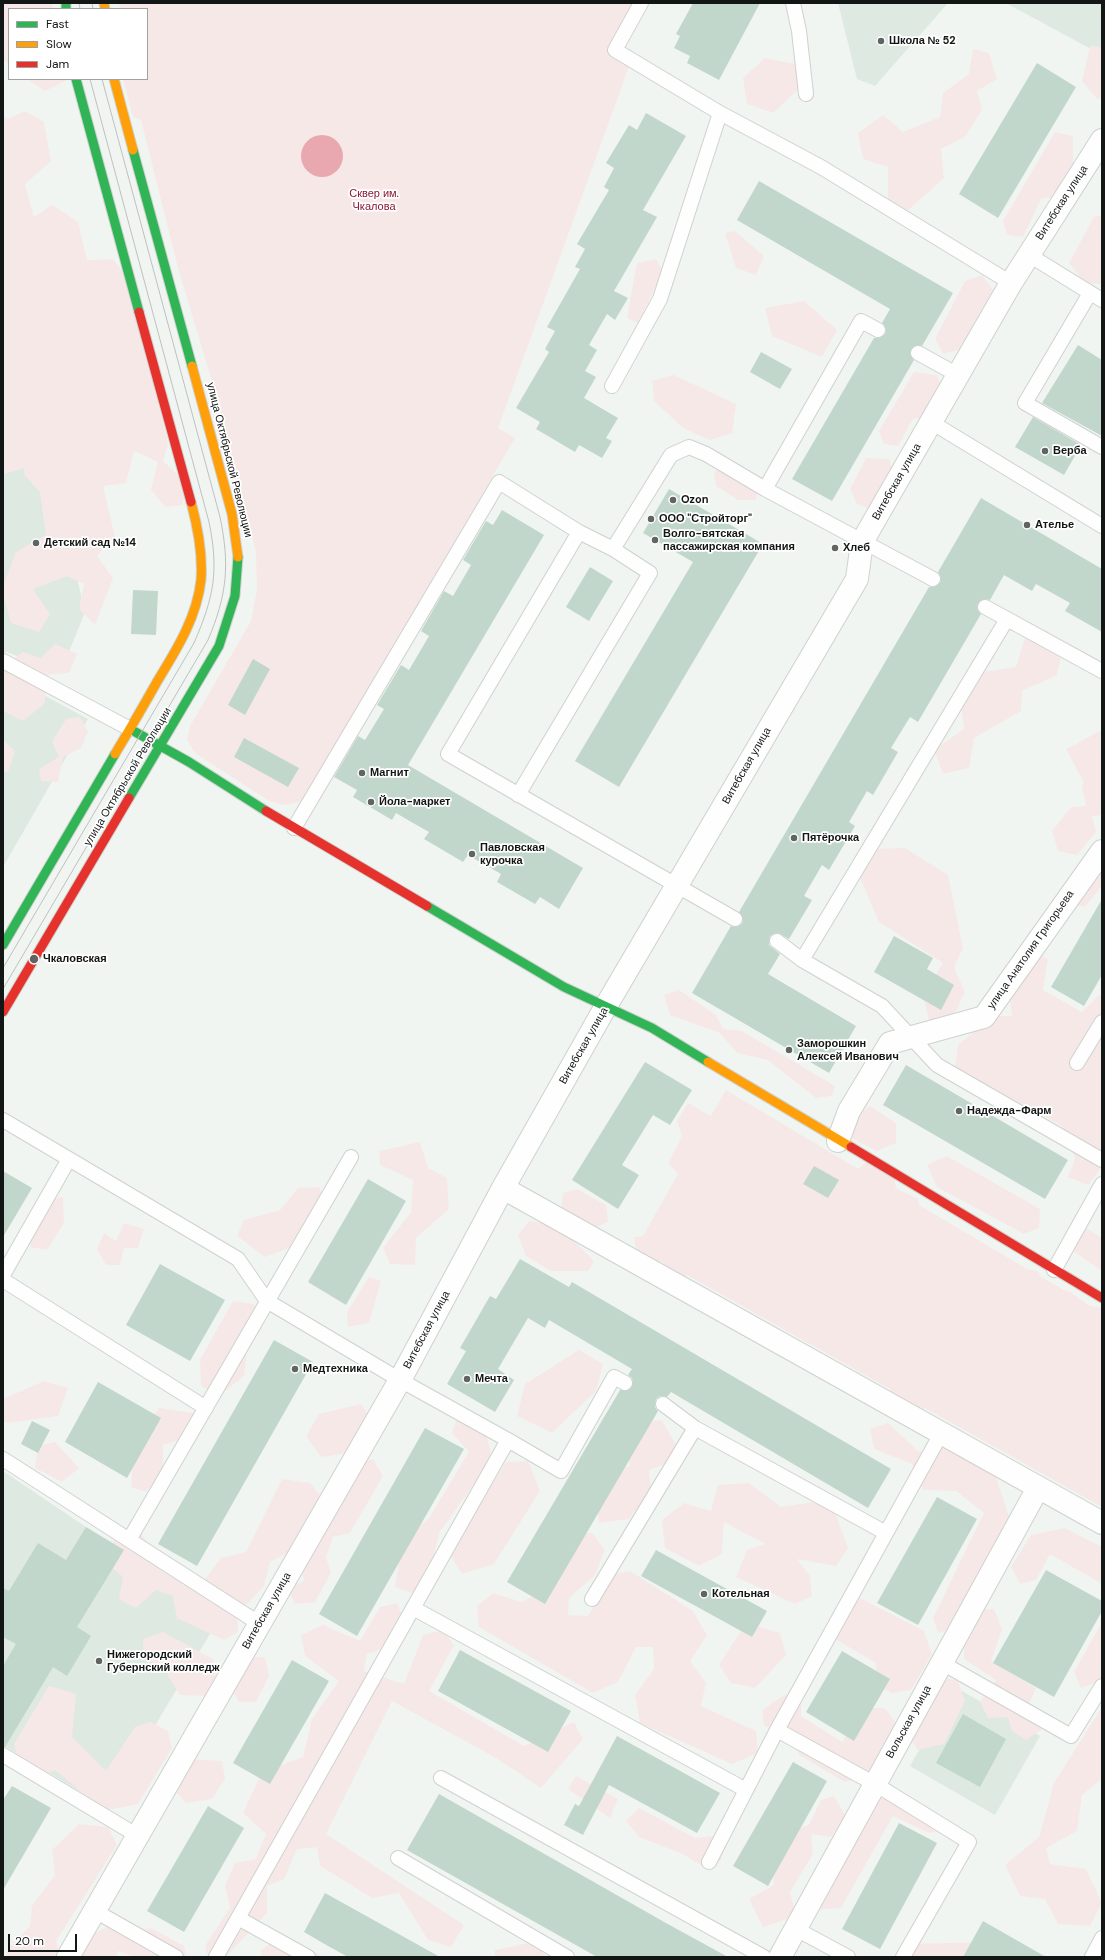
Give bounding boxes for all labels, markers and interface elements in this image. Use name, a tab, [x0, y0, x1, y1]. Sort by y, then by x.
legend	[8, 8, 148, 80]
text: Fast	[46, 16, 69, 32]
place label: Школа № 52	[889, 34, 956, 48]
text: Slow	[46, 36, 72, 52]
marker: Школа № 52	[876, 36, 886, 46]
text: Jam	[46, 56, 69, 72]
street label: Витебская улица	[1033, 163, 1091, 243]
park label: Сквер им. Чкалова	[349, 187, 399, 213]
street label: улица Октябрьской Революции	[203, 381, 255, 539]
street label: Витебская улица	[870, 441, 924, 523]
place label: Верба	[1053, 444, 1087, 458]
marker: Верба	[1040, 446, 1050, 456]
place label: Ozon	[681, 493, 709, 507]
marker: Ozon	[668, 495, 678, 505]
place label: ООО "Стройторг"	[659, 512, 752, 526]
marker: ООО "Стройторг"	[646, 514, 656, 524]
place label: Ателье	[1035, 518, 1074, 532]
marker: Ателье	[1022, 520, 1032, 530]
place label: Волго-вятская пассажирская компания	[663, 527, 795, 553]
marker: Волго-вятская пассажирская компания	[650, 535, 660, 545]
place label: Детский сад №14	[44, 536, 136, 550]
marker: Детский сад №14	[31, 538, 41, 548]
place label: Хлеб	[843, 541, 870, 555]
marker: Хлеб	[830, 543, 840, 553]
street label: улица Октябрьской Революции	[81, 705, 175, 849]
street label: Витебская улица	[720, 725, 774, 807]
place label: Магнит	[370, 766, 409, 780]
marker: Магнит	[357, 768, 367, 778]
place label: Йола-маркет	[379, 795, 450, 809]
marker: Йола-маркет	[366, 797, 376, 807]
place label: Пятёрочка	[802, 831, 859, 845]
marker: Пятёрочка	[789, 833, 799, 843]
place label: Павловская курочка	[480, 841, 545, 867]
marker: Павловская курочка	[467, 849, 477, 859]
street label: улица Анатолия Григорьева	[985, 888, 1077, 1012]
place label: Чкаловская	[43, 952, 107, 966]
marker: Чкаловская	[28, 953, 40, 965]
street label: Витебская улица	[557, 1005, 611, 1087]
place label: Заморошкин Алексей Иванович	[797, 1037, 899, 1063]
marker: Заморошкин Алексей Иванович	[784, 1045, 794, 1055]
place label: Надежда-Фарм	[967, 1104, 1051, 1118]
marker: Надежда-Фарм	[954, 1106, 964, 1116]
street label: Витебская улица	[401, 1289, 453, 1371]
place label: Медтехника	[303, 1362, 368, 1376]
marker: Медтехника	[290, 1364, 300, 1374]
place label: Мечта	[475, 1372, 508, 1386]
marker: Мечта	[462, 1374, 472, 1384]
street label: Витебская улица	[240, 1570, 294, 1652]
place label: Котельная	[712, 1587, 770, 1601]
marker: Котельная	[699, 1589, 709, 1599]
place label: Нижегородский Губернский колледж	[107, 1648, 219, 1674]
marker: Нижегородский Губернский колледж	[94, 1656, 104, 1666]
street label: Вольская улица	[884, 1683, 934, 1761]
scale bar	[10, 1926, 79, 1952]
text: 20 m	[15, 1933, 44, 1949]

